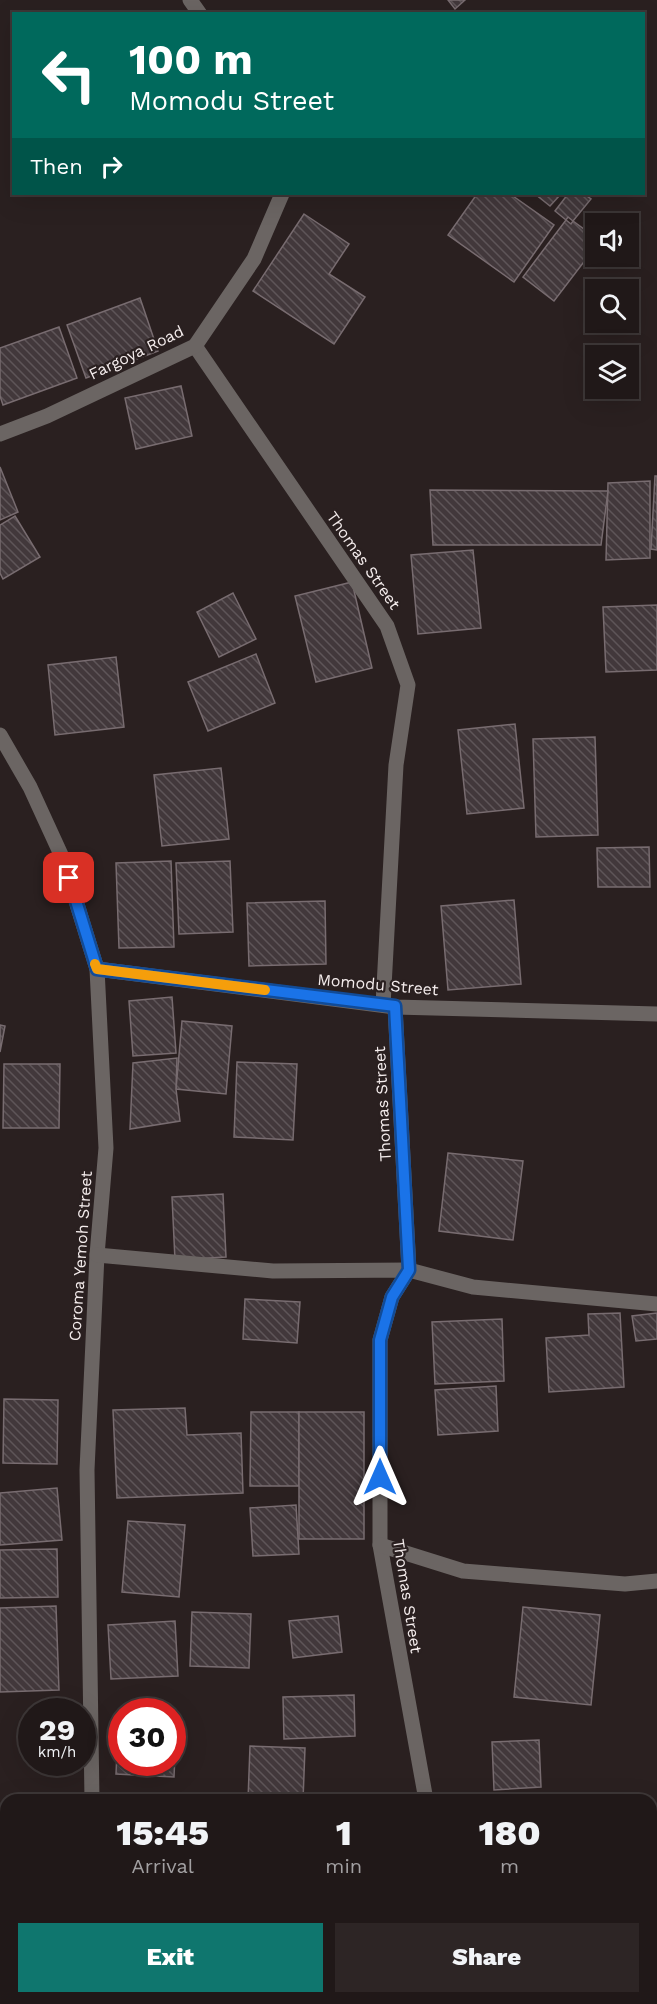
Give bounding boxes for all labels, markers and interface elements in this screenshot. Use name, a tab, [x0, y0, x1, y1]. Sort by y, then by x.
text: 100 m	[129, 35, 253, 84]
icon: left	[30, 36, 108, 114]
text: Momodu Street	[129, 85, 334, 117]
icon: right	[95, 150, 128, 183]
text: Then	[30, 154, 83, 179]
map controls	[585, 213, 639, 399]
button: sound	[585, 213, 639, 267]
button: search	[585, 279, 639, 333]
street label: Fargoya Road	[86, 321, 187, 384]
button: layers	[585, 345, 639, 399]
street label: Thomas Street	[323, 508, 405, 613]
pin	[43, 852, 94, 903]
icon: arrive	[52, 861, 85, 894]
street label: Momodu Street	[317, 970, 440, 999]
street label: Thomas Street	[370, 1046, 395, 1162]
street label: Coroma Yemoh Street	[65, 1170, 96, 1342]
position arrow	[348, 1445, 412, 1509]
street label: Thomas Street	[389, 1538, 426, 1655]
speed limit sign: 30	[108, 1698, 186, 1776]
text: 29	[39, 1712, 75, 1747]
text: km/h	[38, 1743, 76, 1761]
text: 15:45	[116, 1812, 209, 1854]
text: 1	[336, 1812, 352, 1854]
text: 180	[478, 1812, 541, 1854]
text: Arrival	[131, 1854, 194, 1878]
text: min	[325, 1854, 362, 1878]
text: m	[500, 1854, 519, 1878]
button: Exit	[18, 1923, 323, 1992]
button: Share	[335, 1923, 639, 1992]

